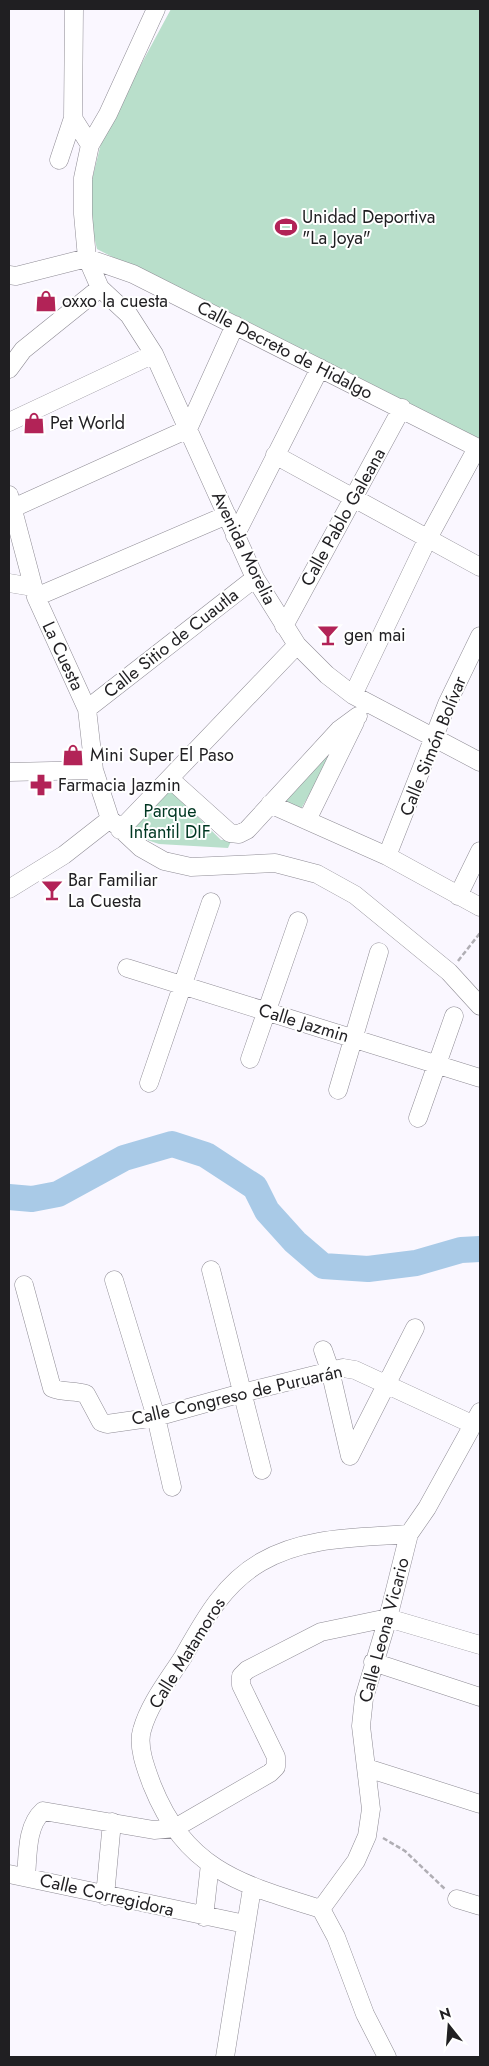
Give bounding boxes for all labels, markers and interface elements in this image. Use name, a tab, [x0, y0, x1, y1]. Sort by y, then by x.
place label: Unidad Deportiva "La Joya"	[302, 204, 435, 251]
sports icon: Unidad Deportiva "La Joya"	[273, 214, 299, 240]
shop icon: oxxo la cuesta	[33, 288, 59, 314]
place label: oxxo la cuesta	[62, 288, 168, 314]
street label: Calle Decreto de Hidalgo	[192, 294, 378, 406]
shop icon: Pet World	[21, 410, 47, 436]
place label: Pet World	[50, 410, 125, 436]
street label: Calle Pablo Galeana	[294, 443, 392, 591]
street label: Avenida Morelia	[205, 487, 283, 609]
street label: Calle Sitio de Cuautla	[98, 582, 244, 704]
street label: La Cuesta	[36, 617, 90, 695]
bar icon: gen mai	[315, 622, 341, 648]
place label: gen mai	[344, 622, 406, 648]
street label: Calle Simón Bolívar	[393, 671, 473, 820]
shop icon: Mini Super El Paso	[60, 742, 86, 768]
place label: Mini Super El Paso	[90, 742, 234, 768]
pharmacy icon: Farmacia Jazmin	[28, 772, 54, 798]
place label: Farmacia Jazmin	[58, 772, 181, 798]
park label: Parque Infantil DIF	[129, 798, 211, 845]
place label: Bar Familiar La Cuesta	[68, 867, 159, 914]
bar icon: Bar Familiar La Cuesta	[39, 877, 65, 903]
street label: Calle Jazmin	[256, 997, 352, 1049]
street label: Calle Congreso de Puruarán	[129, 1358, 345, 1432]
street label: Calle Leona Vicario	[352, 1554, 416, 1705]
street label: Calle Matamoros	[142, 1592, 232, 1714]
street label: Calle Corregidora	[37, 1867, 177, 1923]
north arrow	[424, 2001, 474, 2051]
text: N	[437, 2002, 453, 2025]

